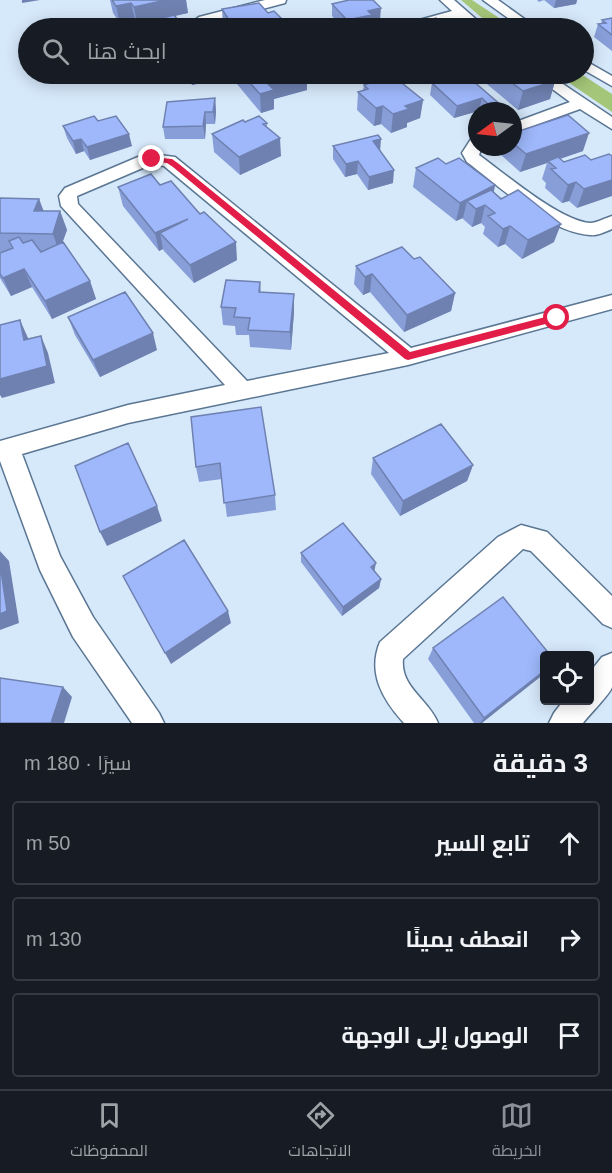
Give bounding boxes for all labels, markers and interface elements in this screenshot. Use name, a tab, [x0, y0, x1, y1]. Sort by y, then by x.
search box	[18, 18, 594, 84]
icon: search	[39, 35, 72, 68]
text: ابحث هنا	[87, 39, 167, 64]
north arrow	[468, 102, 522, 156]
route end	[138, 145, 164, 171]
route start	[543, 304, 569, 330]
map controls	[540, 651, 594, 705]
button: locate	[540, 651, 594, 705]
text: 3 دقيقة	[493, 748, 588, 778]
text: سيرًا · 180 m	[24, 752, 131, 774]
icon: ahead	[553, 827, 586, 860]
text: تابع السير	[435, 831, 529, 856]
text: 50 m	[26, 832, 70, 854]
icon: right	[553, 923, 586, 956]
text: انعطف يمينًا	[406, 927, 529, 952]
text: 130 m	[26, 928, 82, 950]
icon: arrive	[553, 1019, 586, 1052]
text: الوصول إلى الوجهة	[342, 1023, 529, 1048]
tab: المحفوظات	[70, 1099, 148, 1165]
tab: الاتجاهات	[288, 1099, 352, 1165]
tab: الخريطة	[492, 1099, 542, 1165]

